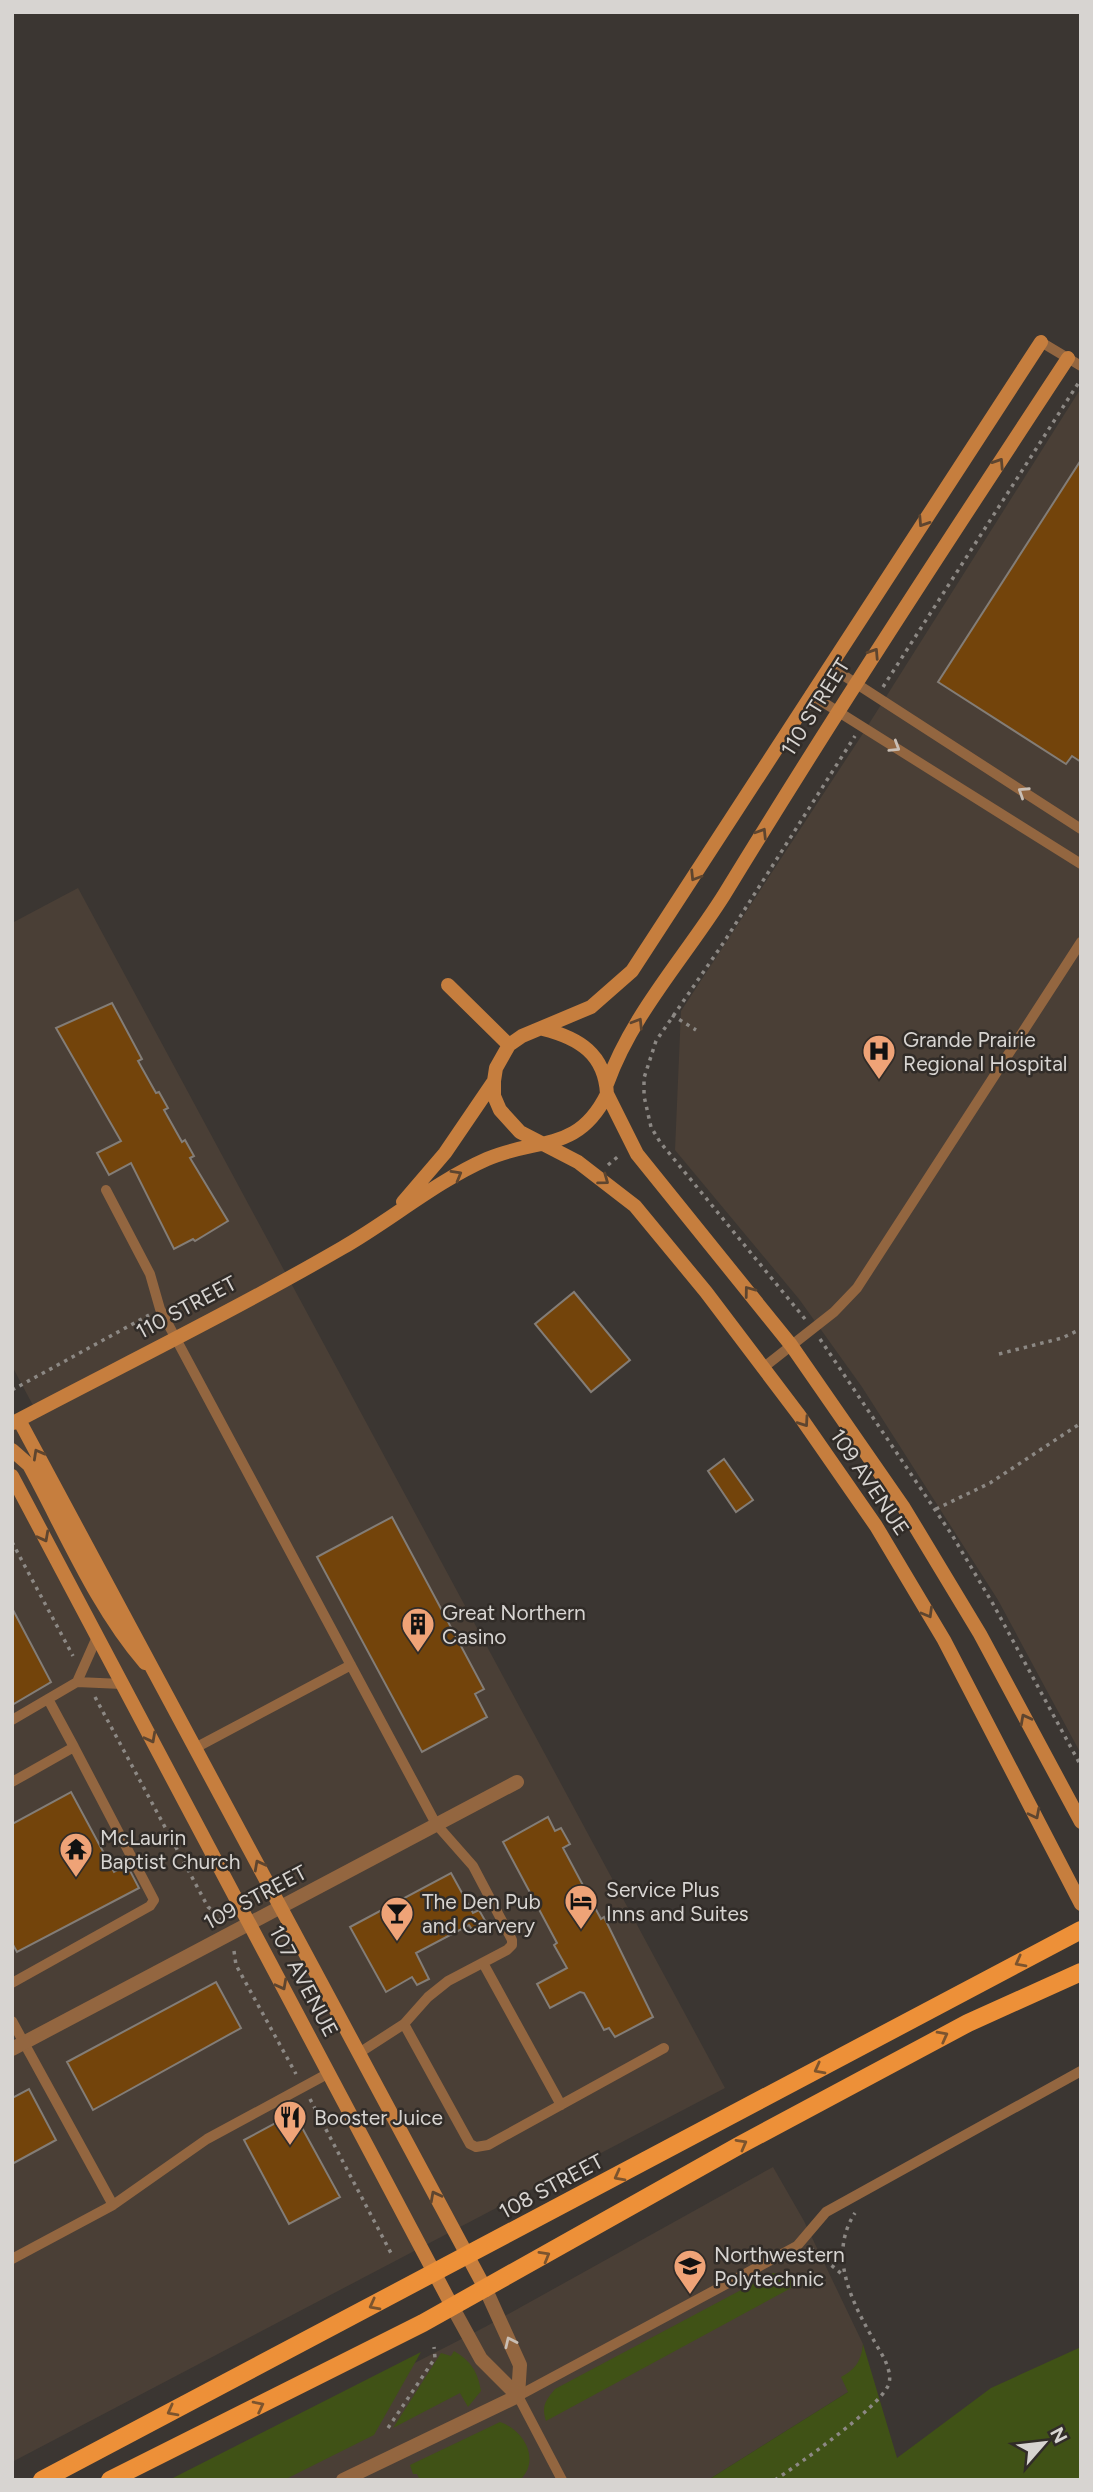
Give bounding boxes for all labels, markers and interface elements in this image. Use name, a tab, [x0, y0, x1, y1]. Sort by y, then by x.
one-way arrow	[991, 458, 1003, 471]
one-way arrow	[918, 514, 931, 527]
one-way arrow	[866, 648, 879, 661]
street label: 110 STREET	[775, 653, 855, 760]
one-way arrow	[887, 738, 900, 751]
one-way arrow	[1018, 787, 1031, 800]
one-way arrow	[753, 827, 766, 840]
one-way arrow	[690, 868, 703, 881]
one-way arrow	[629, 1018, 642, 1031]
place label: Grande Prairie Regional Hospital	[903, 1027, 1067, 1076]
hospital icon: Grande Prairie Regional Hospital	[860, 1032, 898, 1081]
one-way arrow	[450, 1170, 463, 1183]
one-way arrow	[596, 1172, 609, 1184]
street label: 110 STREET	[132, 1270, 241, 1344]
one-way arrow	[745, 1286, 758, 1299]
one-way arrow	[796, 1414, 808, 1427]
street label: 109 AVENUE	[825, 1424, 915, 1540]
one-way arrow	[33, 1448, 46, 1461]
one-way arrow	[36, 1530, 49, 1542]
place label: Great Northern Casino	[442, 1600, 586, 1649]
building icon: Great Northern Casino	[399, 1605, 437, 1654]
one-way arrow	[920, 1605, 933, 1618]
one-way arrow	[1020, 1713, 1034, 1726]
one-way arrow	[143, 1731, 156, 1743]
one-way arrow	[1026, 1806, 1040, 1819]
place label: McLaurin Baptist Church	[100, 1825, 240, 1874]
temple icon: McLaurin Baptist Church	[57, 1830, 95, 1879]
street label: 109 STREET	[199, 1859, 311, 1935]
one-way arrow	[254, 1860, 268, 1872]
place label: Service Plus Inns and Suites	[606, 1877, 749, 1926]
hotel icon: Service Plus Inns and Suites	[562, 1882, 600, 1931]
place label: The Den Pub and Carvery	[422, 1889, 541, 1938]
bar icon: The Den Pub and Carvery	[378, 1894, 416, 1943]
street label: 107 AVENUE	[264, 1921, 344, 2041]
one-way arrow	[1015, 1954, 1028, 1968]
one-way arrow	[274, 1978, 287, 1990]
one-way arrow	[936, 2031, 948, 2045]
one-way arrow	[814, 2061, 827, 2074]
restaurant icon: Booster Juice	[271, 2098, 309, 2147]
place label: Booster Juice	[314, 2105, 443, 2130]
one-way arrow	[735, 2139, 748, 2152]
street label: 108 STREET	[495, 2148, 608, 2224]
one-way arrow	[613, 2167, 626, 2181]
one-way arrow	[430, 2190, 444, 2203]
place label: Northwestern Polytechnic	[714, 2242, 845, 2291]
school or university icon: Northwestern Polytechnic	[671, 2247, 709, 2296]
one-way arrow	[537, 2252, 550, 2265]
one-way arrow	[369, 2297, 381, 2310]
one-way arrow	[504, 2337, 518, 2349]
one-way arrow	[252, 2400, 264, 2414]
one-way arrow	[167, 2403, 180, 2416]
north arrow	[1009, 2408, 1079, 2478]
text: N	[1045, 2423, 1072, 2447]

